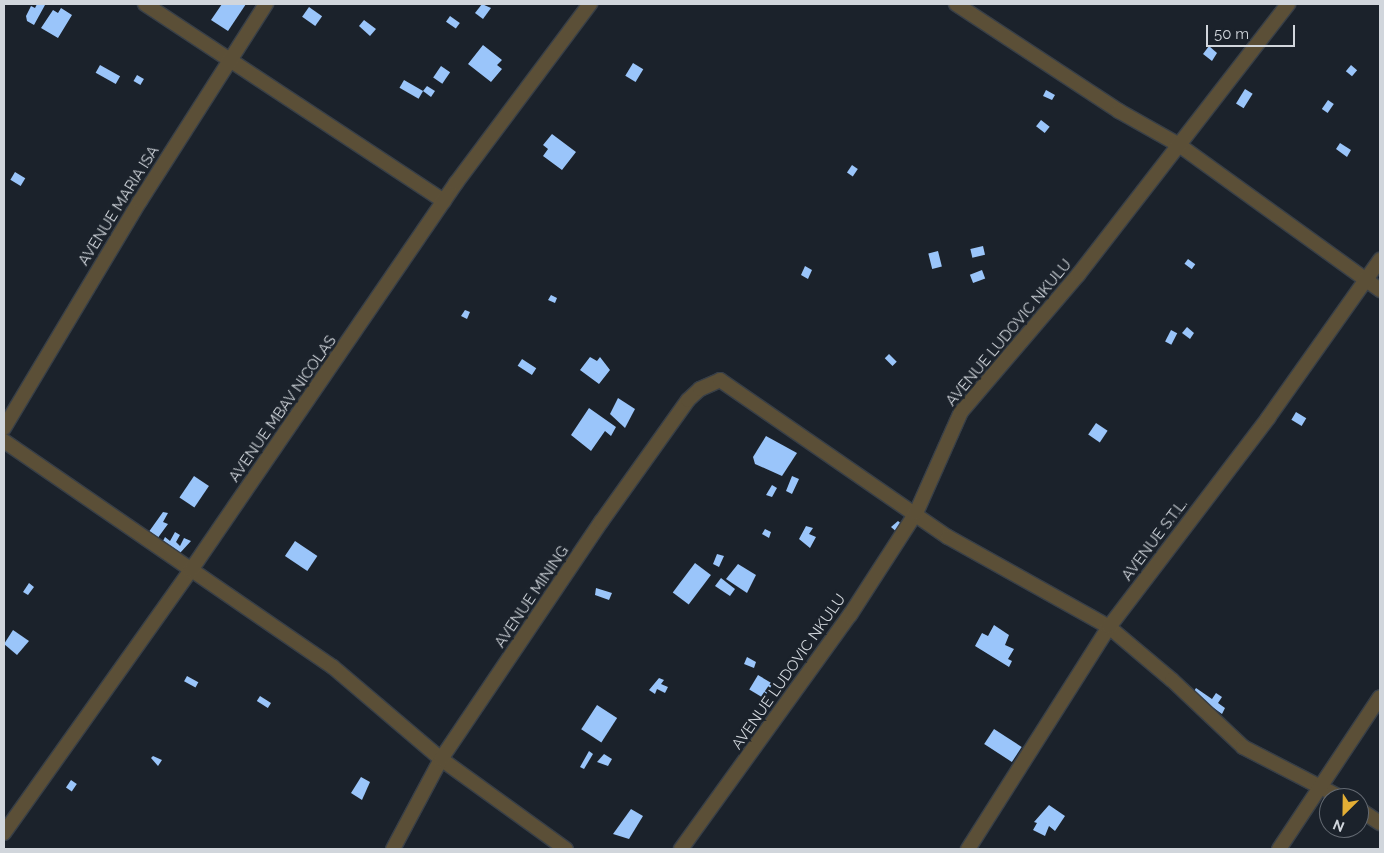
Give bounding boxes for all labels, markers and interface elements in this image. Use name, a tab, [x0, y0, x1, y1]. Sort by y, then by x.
scale bar	[1209, 15, 1298, 47]
text: 50 m	[1214, 25, 1249, 43]
street label: AVENUE MARIA ISA	[75, 143, 163, 269]
street label: AVENUE LUDOVIC NKULU	[942, 256, 1076, 410]
street label: AVENUE MBAV NICOLAS	[225, 332, 341, 486]
street label: AVENUE S.T.L.	[1118, 495, 1192, 585]
street label: AVENUE MINING	[491, 543, 573, 651]
street label: AVENUE LUDOVIC NKULU	[728, 591, 850, 753]
north arrow	[1319, 788, 1369, 838]
text: N	[1330, 816, 1347, 835]

